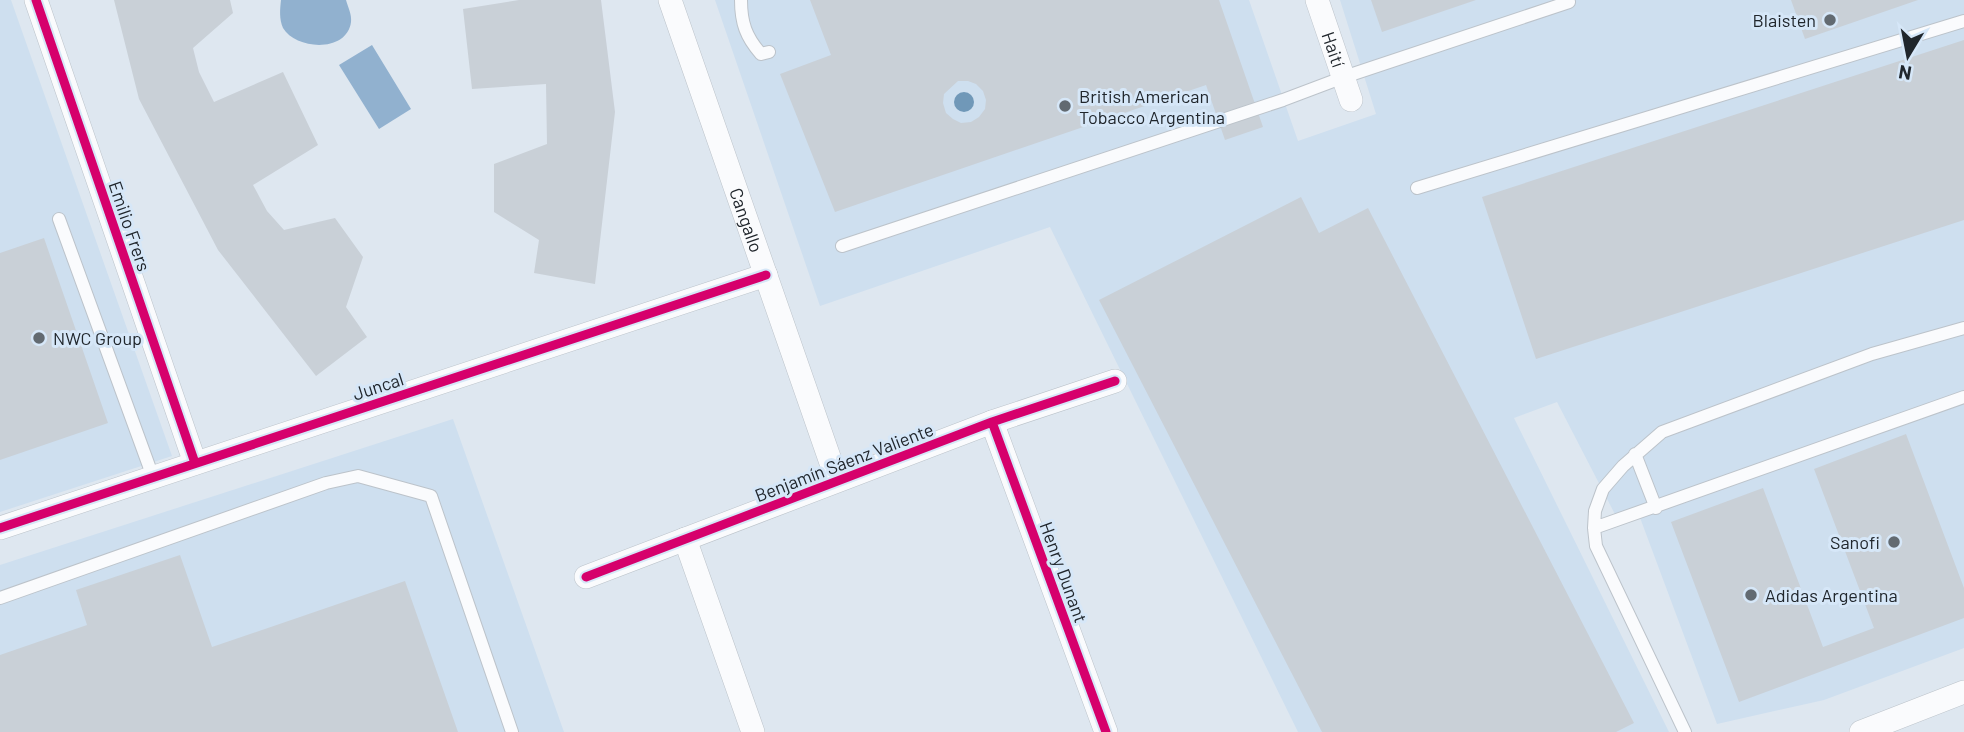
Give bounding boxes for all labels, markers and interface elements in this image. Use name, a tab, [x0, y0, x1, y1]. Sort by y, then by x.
place label: Blaisten	[1753, 9, 1816, 31]
marker: Blaisten	[1822, 12, 1838, 28]
north arrow	[1873, 21, 1943, 91]
street label: Haití	[1318, 29, 1350, 70]
text: N	[1897, 61, 1913, 86]
place label: British American Tobacco Argentina	[1079, 85, 1225, 128]
marker: British American Tobacco Argentina	[1057, 98, 1073, 114]
street label: Emilio Frers	[104, 178, 156, 274]
street label: Cangallo	[725, 185, 768, 255]
place label: NWC Group	[53, 327, 142, 349]
marker: NWC Group	[31, 330, 47, 346]
street label: Juncal	[350, 367, 406, 405]
street label: Benjamín Sáenz Valiente	[752, 418, 936, 506]
street label: Henry Dunant	[1036, 519, 1092, 625]
place label: Sanofi	[1830, 531, 1880, 553]
marker: Sanofi	[1886, 534, 1902, 550]
place label: Adidas Argentina	[1765, 584, 1898, 606]
marker: Adidas Argentina	[1743, 587, 1759, 603]

